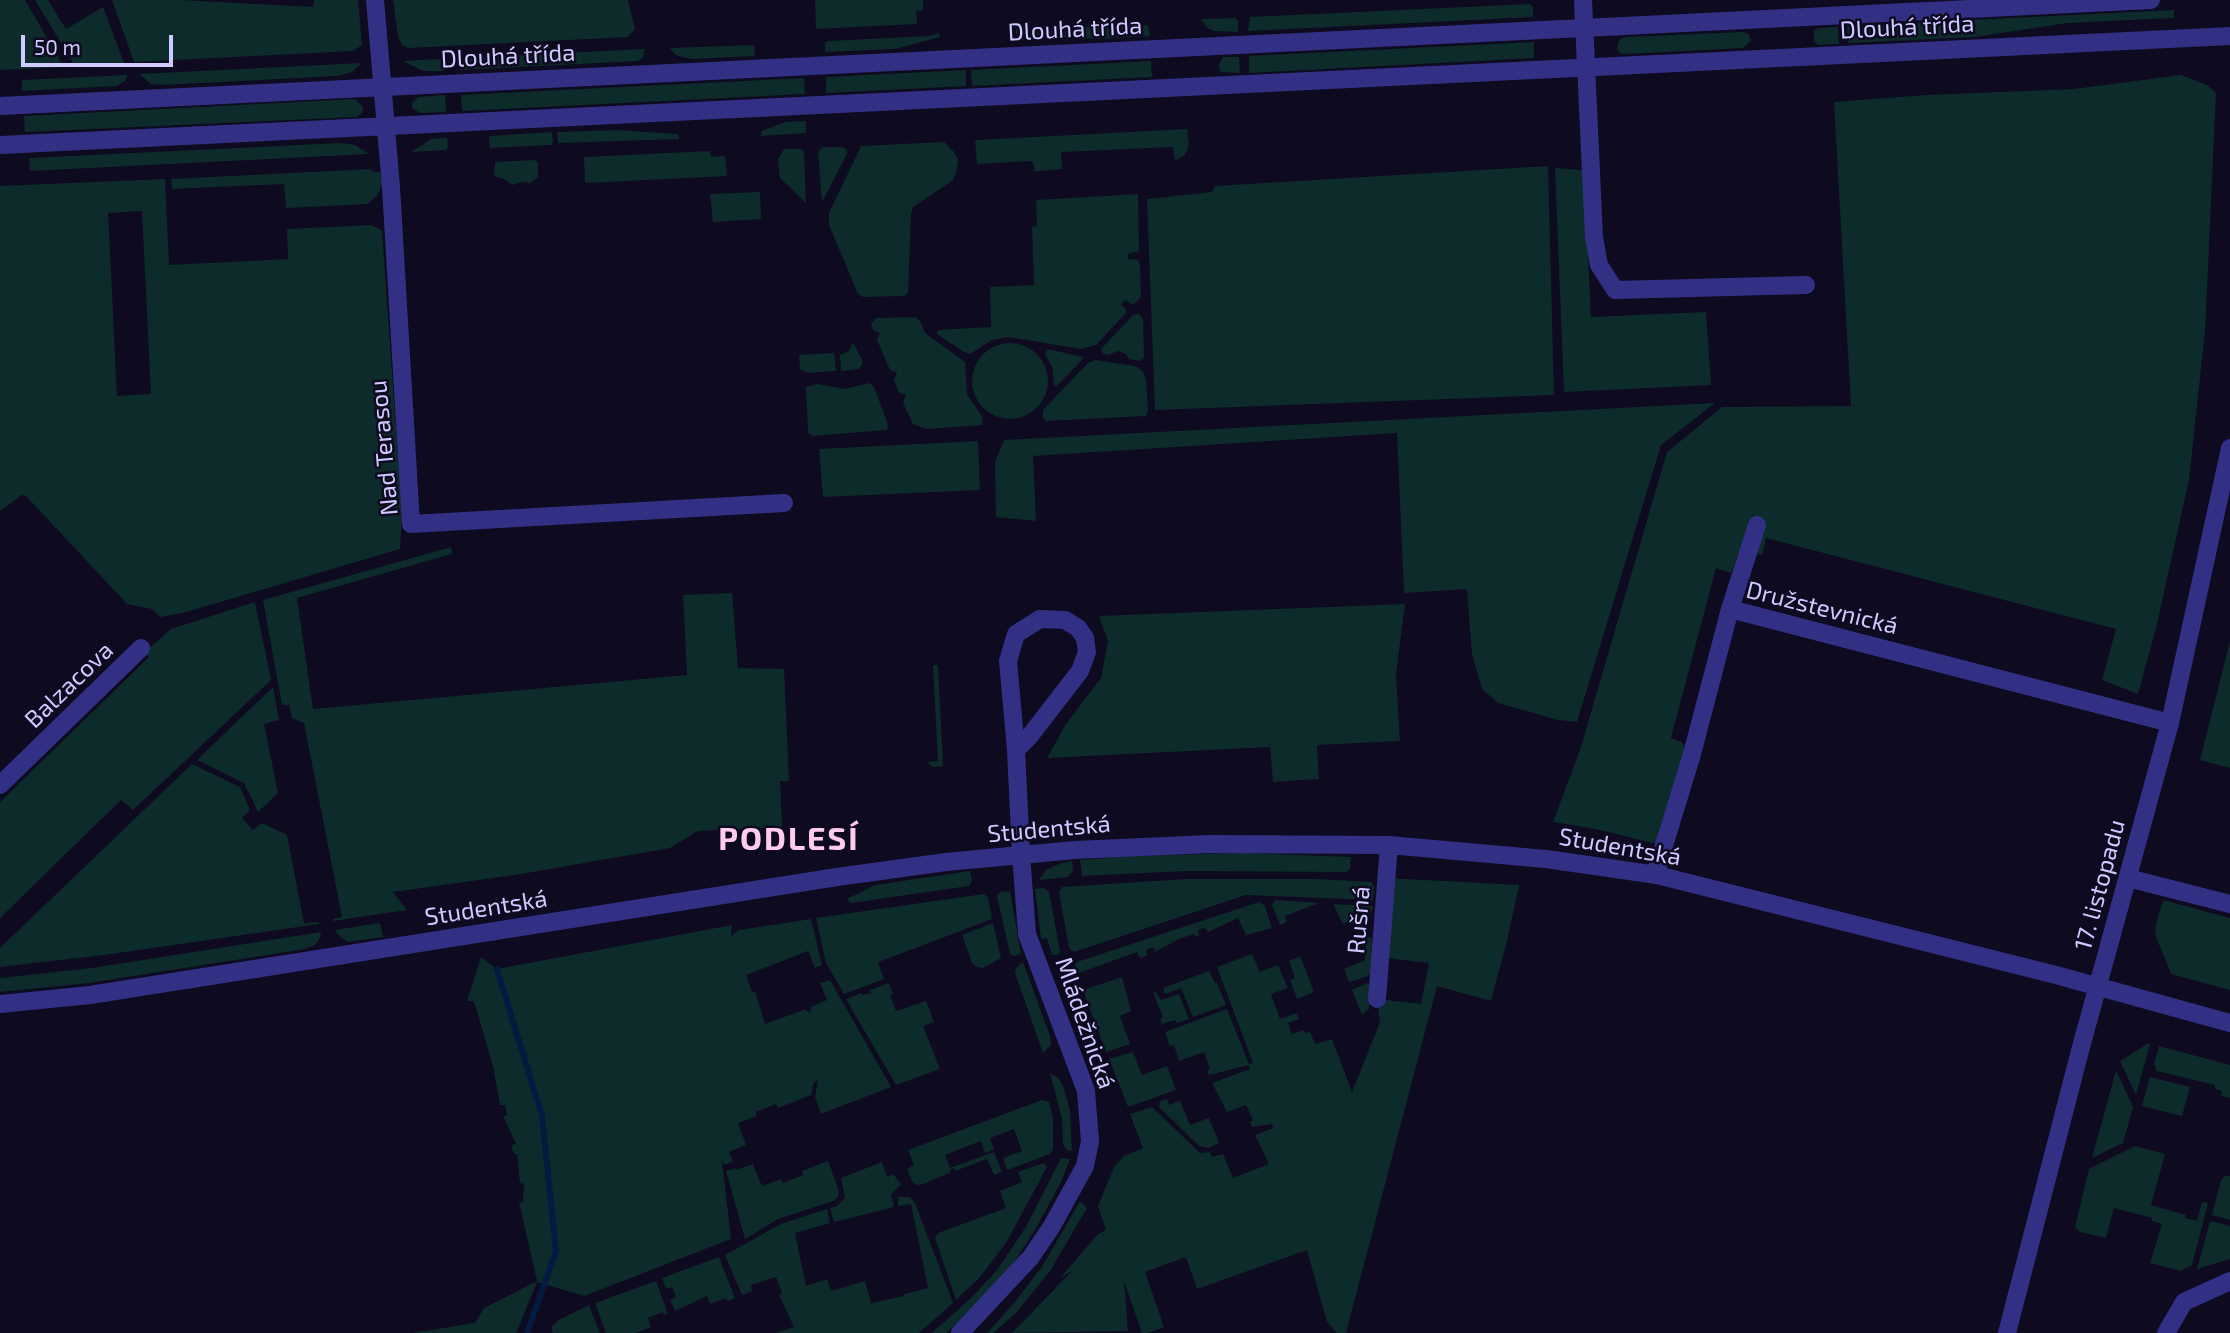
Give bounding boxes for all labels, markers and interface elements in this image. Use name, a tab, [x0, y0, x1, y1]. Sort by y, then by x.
street label: Dlouhá třída	[1839, 9, 1975, 45]
street label: Dlouhá třída	[1007, 11, 1143, 47]
scale bar	[24, 21, 177, 65]
text: 50 m	[34, 34, 81, 59]
street label: Dlouhá třída	[440, 38, 576, 74]
street label: Nad Terasou	[364, 379, 404, 517]
street label: Družstevnická	[1743, 575, 1901, 641]
street label: Balzacova	[19, 636, 119, 734]
street label: Studentská	[986, 809, 1112, 849]
street label: 17. listopadu	[2069, 816, 2131, 954]
district label: PODLESÍ	[719, 820, 859, 858]
street label: Studentská	[1557, 822, 1683, 872]
street label: Studentská	[423, 884, 549, 932]
street label: Rušná	[1342, 885, 1376, 955]
street label: Mládežnická	[1049, 953, 1121, 1093]

